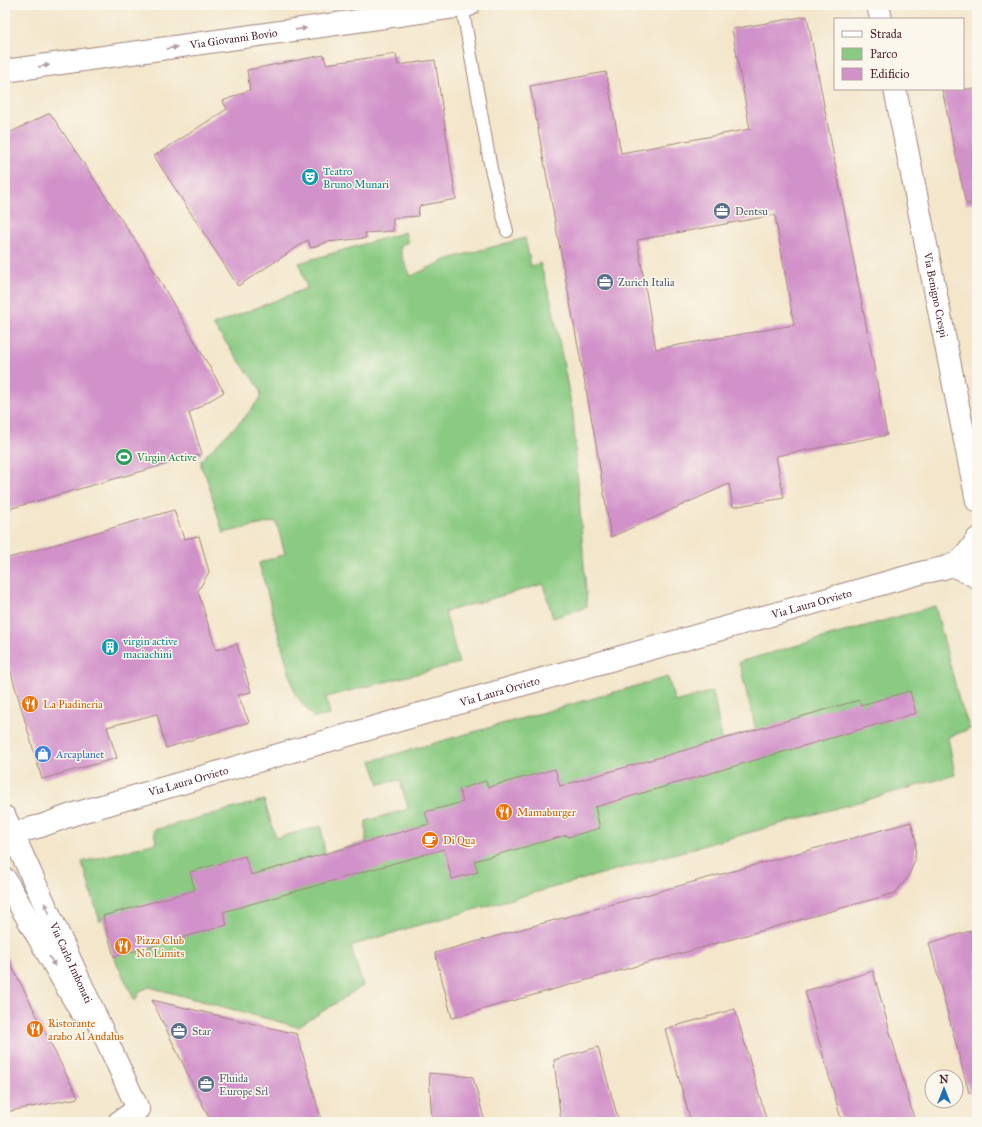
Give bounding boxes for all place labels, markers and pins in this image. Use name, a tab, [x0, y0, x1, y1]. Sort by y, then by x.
place label: Teatro Bruno Munari	[323, 165, 389, 191]
theatre icon: Teatro Bruno Munari	[300, 167, 320, 187]
office icon: Dentsu	[712, 201, 732, 221]
place label: Dentsu	[735, 205, 768, 218]
office icon: Zurich Italia	[595, 272, 615, 292]
place label: Zurich Italia	[618, 276, 675, 289]
sports icon: Virgin Active	[114, 447, 134, 467]
place label: Virgin Active	[136, 451, 197, 464]
place label: virgin active maciachini	[122, 635, 178, 661]
building icon: virgin active maciachini	[100, 637, 120, 657]
restaurant icon: La Piadineria	[20, 694, 40, 714]
place label: La Piadineria	[43, 698, 103, 711]
shop icon: Arcaplanet	[33, 744, 53, 764]
place label: Arcaplanet	[55, 748, 104, 761]
restaurant icon: Mamaburger	[494, 802, 514, 822]
place label: Mamaburger	[517, 806, 577, 819]
cafe icon: Di Qua	[420, 830, 440, 850]
place label: Di Qua	[443, 834, 476, 847]
place label: Pizza Club No Limits	[136, 934, 184, 960]
restaurant icon: Pizza Club No Limits	[113, 936, 133, 956]
place label: Ristorante arabo Al Andalus	[48, 1017, 124, 1043]
restaurant icon: Ristorante arabo Al Andalus	[25, 1019, 45, 1039]
office icon: Star	[169, 1021, 189, 1041]
place label: Star	[192, 1025, 212, 1038]
place label: Fluida Europe Srl	[219, 1072, 268, 1098]
office icon: Fluida Europe Srl	[196, 1074, 216, 1094]

